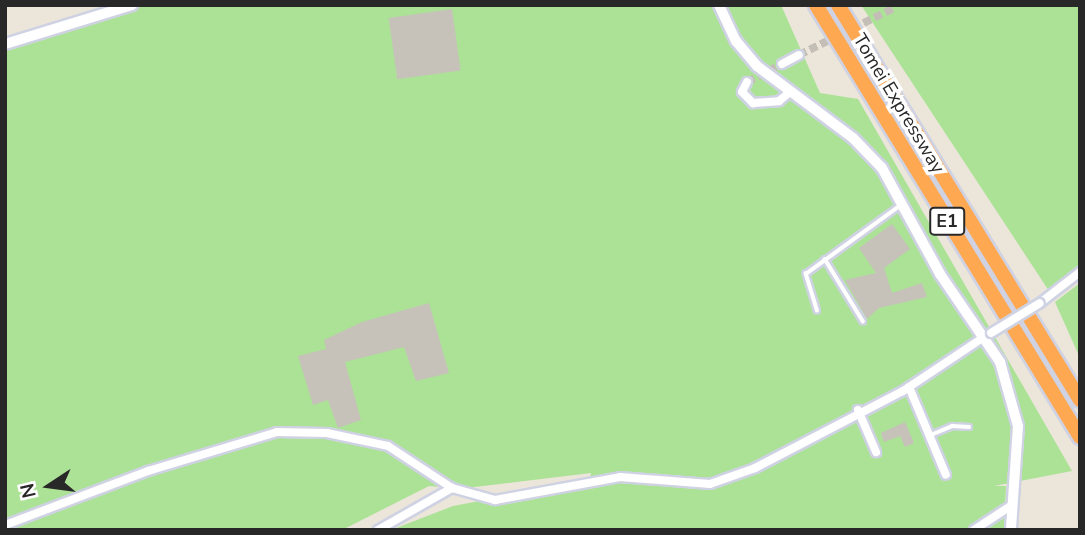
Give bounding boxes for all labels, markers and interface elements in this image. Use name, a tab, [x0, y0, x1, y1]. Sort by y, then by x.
street label: Tomei Expressway	[847, 30, 949, 178]
road number: E1	[928, 206, 966, 236]
north arrow	[14, 451, 84, 521]
text: N	[14, 481, 43, 501]

